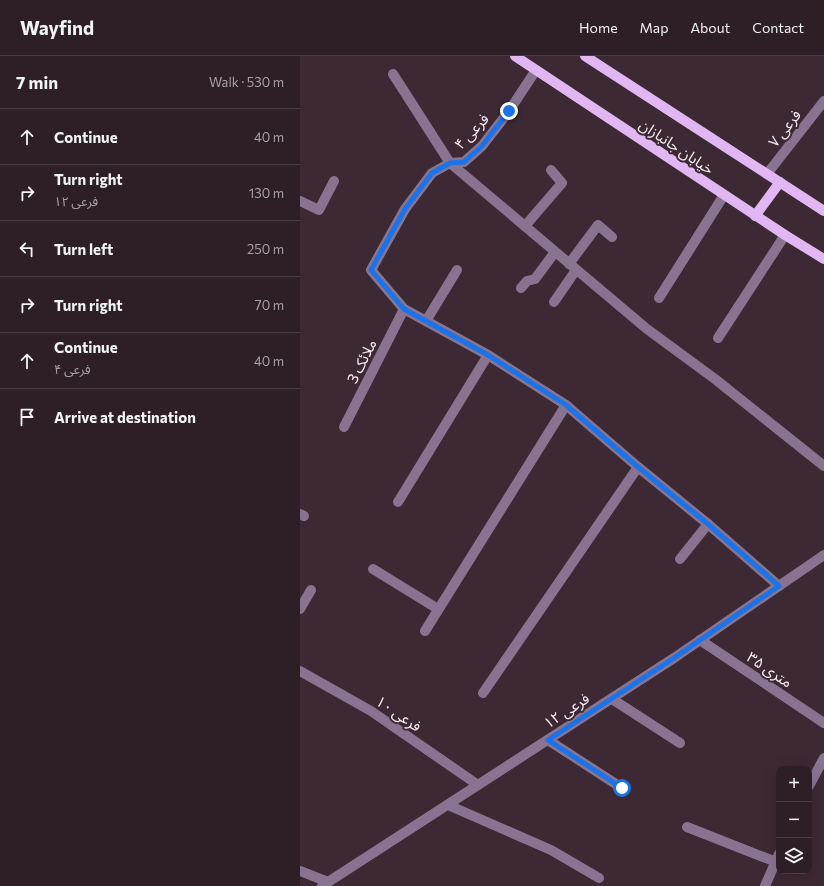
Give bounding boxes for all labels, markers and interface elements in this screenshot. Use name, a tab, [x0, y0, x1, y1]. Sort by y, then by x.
text: Wayfind	[20, 16, 94, 39]
text: Home	[579, 19, 618, 36]
text: Map	[640, 19, 668, 36]
text: About	[690, 19, 730, 36]
text: Contact	[752, 19, 804, 36]
text: 7 min	[16, 72, 58, 93]
text: Walk · 530 m	[209, 74, 284, 90]
route end	[500, 102, 518, 120]
street label: فرعی ۷	[764, 106, 805, 151]
street label: فرعی ۴	[450, 109, 493, 153]
street label: خیابان جانبازان	[636, 114, 718, 178]
icon: ahead	[16, 126, 38, 148]
text: Continue	[54, 128, 118, 146]
text: 40 m	[254, 129, 284, 145]
text: Turn right	[54, 170, 123, 188]
icon: right	[16, 182, 38, 204]
text: 130 m	[249, 185, 284, 201]
text: فرعی ۱۲	[54, 193, 98, 209]
icon: left	[16, 238, 38, 260]
text: Turn left	[54, 240, 113, 258]
text: 250 m	[247, 241, 284, 257]
icon: right	[16, 294, 38, 316]
text: Turn right	[54, 296, 123, 314]
text: 70 m	[255, 297, 284, 313]
street label: ملائک 3	[342, 336, 380, 386]
text: Continue	[54, 338, 118, 356]
icon: ahead	[16, 350, 38, 372]
text: 40 m	[254, 353, 284, 369]
text: فرعی ۴	[54, 361, 91, 377]
icon: arrive	[16, 406, 38, 428]
text: Arrive at destination	[54, 408, 196, 426]
street label: ۳۵ متری	[743, 647, 796, 692]
street label: فرعی ۱۲	[540, 688, 593, 732]
street label: فرعی ۱۰	[372, 691, 425, 736]
map controls	[776, 766, 812, 874]
button: +	[776, 766, 812, 802]
route start	[613, 779, 631, 797]
button: −	[776, 802, 812, 838]
button: layers	[776, 838, 812, 874]

